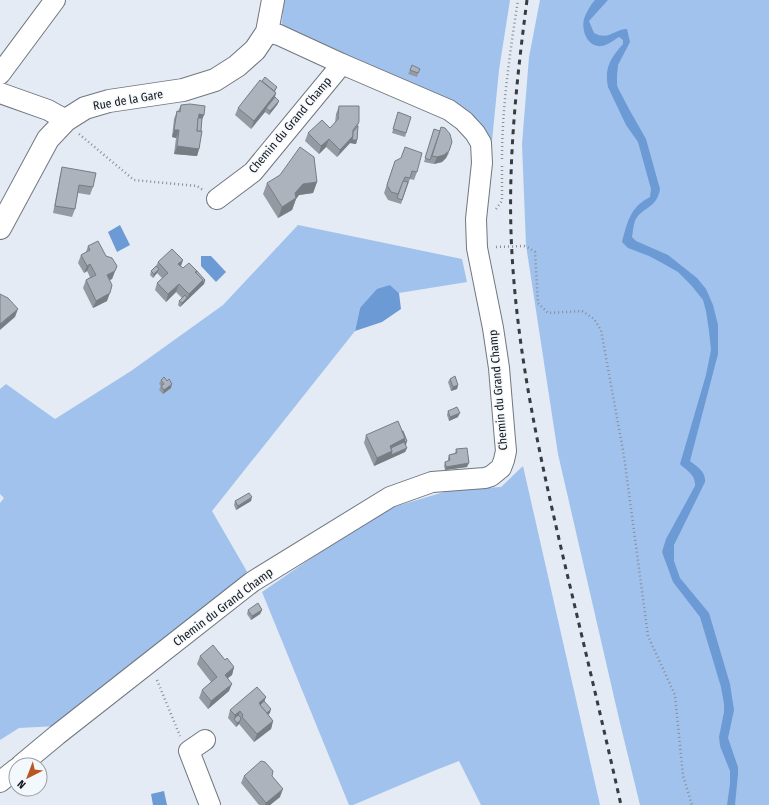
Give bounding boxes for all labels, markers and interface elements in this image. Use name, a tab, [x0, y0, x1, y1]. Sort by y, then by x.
street label: Chemin du Grand Champ	[246, 74, 334, 176]
street label: Rue de la Gare	[92, 87, 164, 113]
street label: Chemin du Grand Champ	[486, 329, 510, 451]
street label: Chemin du Grand Champ	[170, 565, 276, 649]
north arrow	[8, 757, 48, 797]
text: N	[15, 777, 28, 791]

